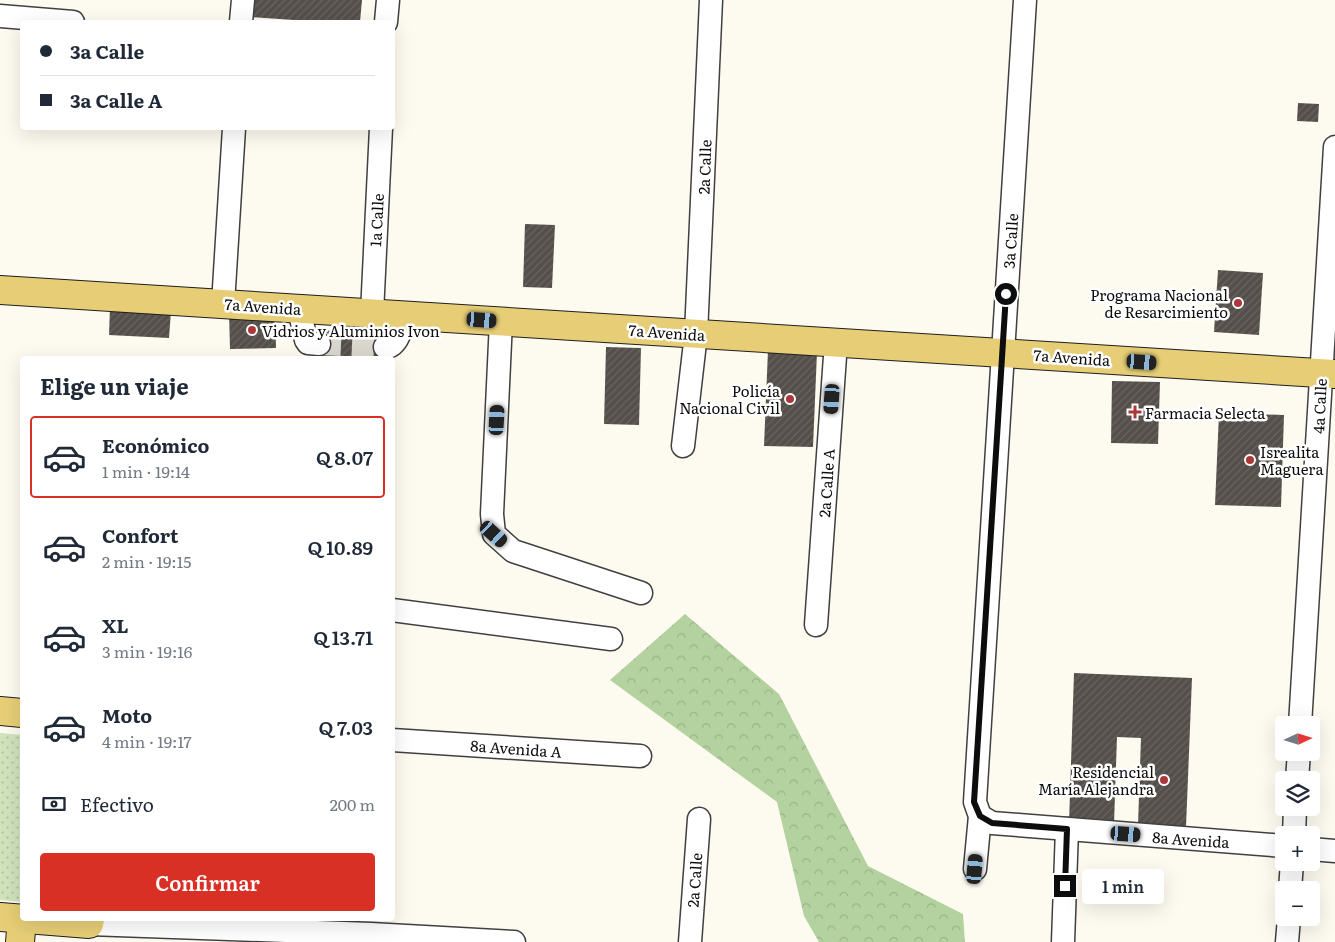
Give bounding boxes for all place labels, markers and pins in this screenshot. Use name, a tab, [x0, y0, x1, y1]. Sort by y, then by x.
place label: Programa Nacional de Resarcimiento	[1090, 283, 1228, 323]
marker: Programa Nacional de Resarcimiento	[1232, 297, 1244, 309]
place label: Vidrios y Aluminios Ivon	[262, 319, 440, 342]
marker: Vidrios y Aluminios Ivon	[246, 324, 258, 336]
place label: Policía Nacional Civil	[679, 379, 781, 419]
marker: Policía Nacional Civil	[784, 393, 796, 405]
place label: Farmacia Selecta	[1145, 401, 1266, 424]
marker: Farmacia Selecta	[1129, 406, 1141, 418]
place label: Isrealita Maguera	[1260, 440, 1324, 480]
marker: Isrealita Maguera	[1244, 454, 1256, 466]
place label: Residencial María Alejandra	[1038, 760, 1155, 800]
marker: Residencial María Alejandra	[1158, 774, 1170, 786]

